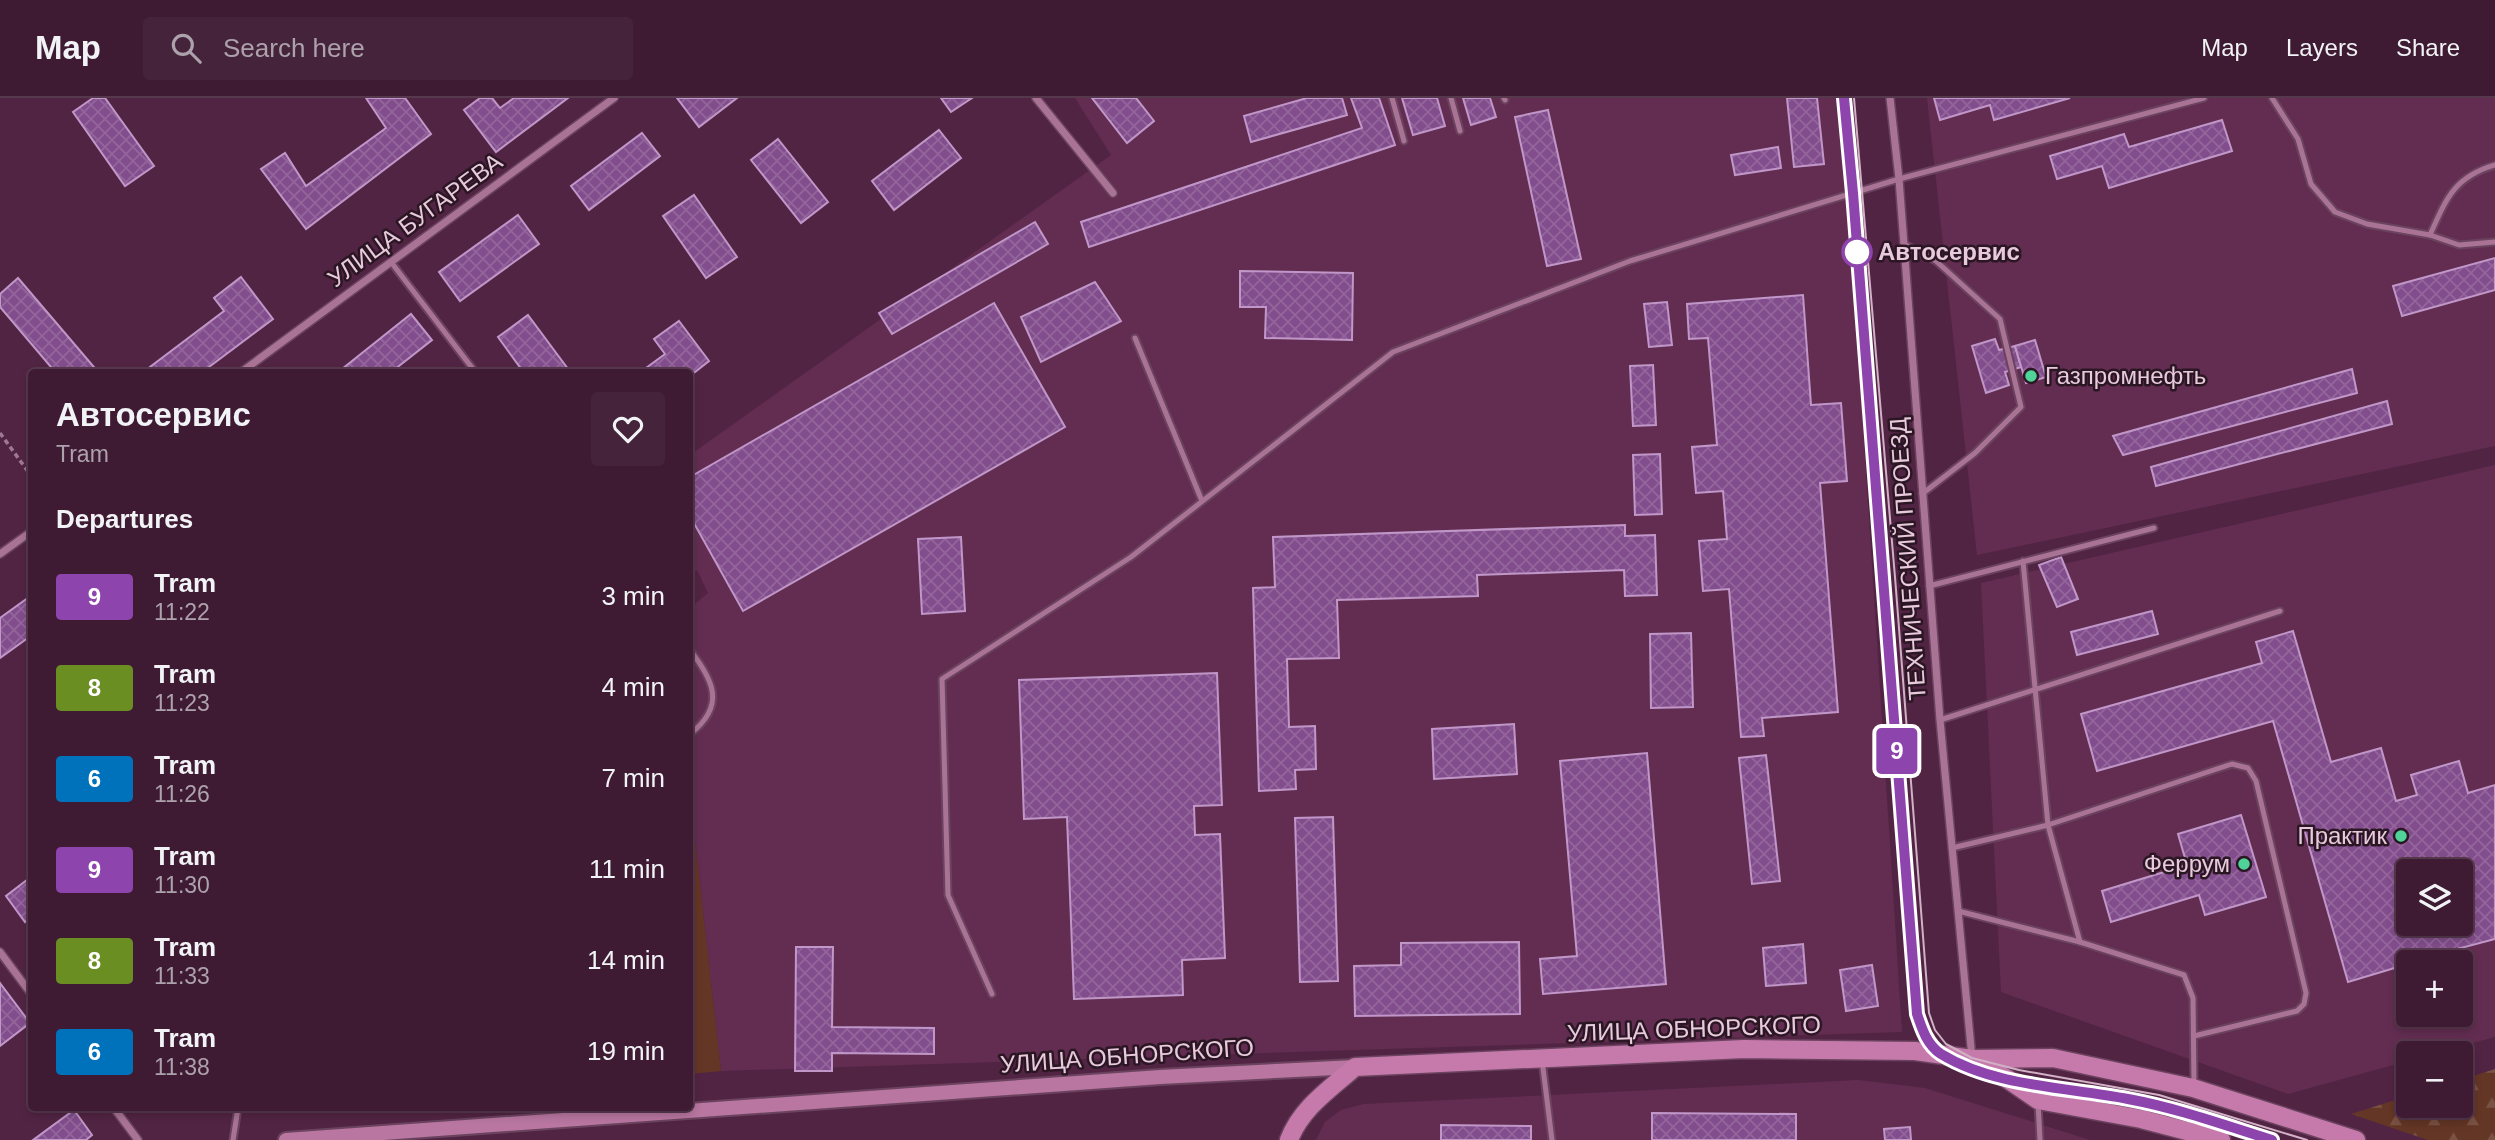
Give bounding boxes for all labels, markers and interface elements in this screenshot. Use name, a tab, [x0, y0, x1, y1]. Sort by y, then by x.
search box	[143, 17, 633, 80]
text: Map	[35, 29, 101, 66]
icon: search	[167, 29, 205, 67]
text: Search here	[223, 33, 365, 63]
text: Map	[2201, 34, 2248, 61]
text: Layers	[2286, 34, 2358, 61]
text: Share	[2396, 34, 2460, 61]
street label: УЛИЦА БУГАРЕВА	[322, 147, 507, 292]
marker: Автосервис	[1842, 237, 1872, 267]
place label: Автосервис	[1878, 238, 2020, 265]
place label: Газпромнефть	[2045, 362, 2206, 389]
marker: Газпромнефть	[2023, 368, 2039, 384]
button: heart	[591, 392, 665, 466]
text: Автосервис	[56, 396, 251, 433]
street label: ТЕХНИЧЕСКИЙ ПРОЕЗД	[1884, 417, 1931, 701]
text: Tram	[56, 441, 109, 467]
text: Departures	[56, 504, 193, 534]
text: Tram	[154, 568, 216, 598]
text: 3 min	[601, 581, 665, 611]
text: 9	[88, 583, 101, 610]
text: 11:22	[154, 599, 210, 625]
text: Tram	[154, 659, 216, 689]
text: 4 min	[601, 672, 665, 702]
text: 8	[88, 674, 101, 701]
text: 11:23	[154, 690, 210, 716]
line badge: 9	[1874, 728, 1920, 774]
text: 9	[1890, 737, 1904, 764]
text: Tram	[154, 750, 216, 780]
text: 7 min	[601, 763, 665, 793]
text: 6	[88, 765, 101, 792]
text: 11:26	[154, 781, 210, 807]
place label: Практик	[2297, 822, 2387, 849]
marker: Практик	[2393, 828, 2409, 844]
text: Tram	[154, 841, 216, 871]
place label: Феррум	[2144, 850, 2230, 877]
text: 11 min	[589, 854, 665, 884]
text: 9	[88, 856, 101, 883]
marker: Феррум	[2236, 856, 2252, 872]
map controls	[2396, 859, 2473, 1118]
button: layers	[2396, 859, 2473, 936]
text: 11:30	[154, 872, 210, 898]
text: Tram	[154, 932, 216, 962]
text: 14 min	[587, 945, 665, 975]
text: 8	[88, 947, 101, 974]
button: +	[2396, 950, 2473, 1027]
text: 11:33	[154, 963, 210, 989]
street label: УЛИЦА ОБНОРСКОГО	[1567, 1011, 1821, 1046]
text: Tram	[154, 1023, 216, 1053]
street label: УЛИЦА ОБНОРСКОГО	[999, 1033, 1255, 1078]
text: 19 min	[587, 1036, 665, 1066]
text: 6	[88, 1038, 101, 1065]
button: −	[2396, 1041, 2473, 1118]
text: 11:38	[154, 1054, 210, 1080]

